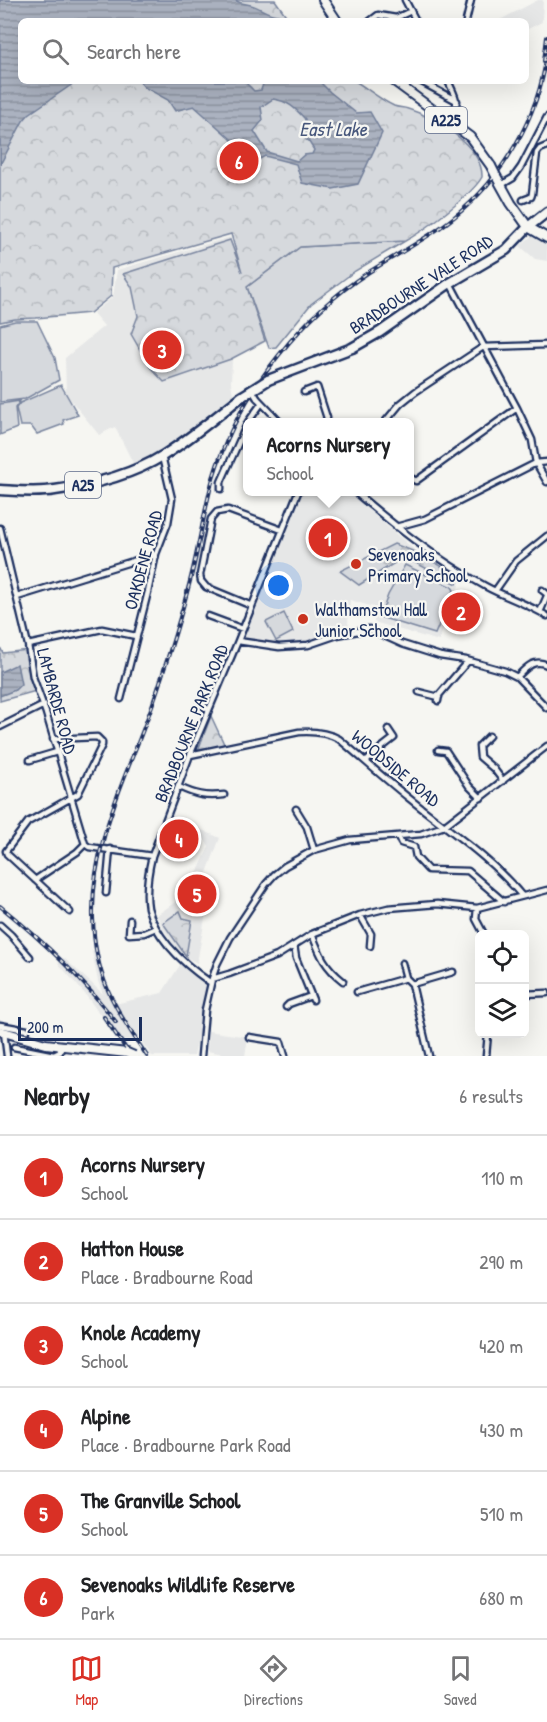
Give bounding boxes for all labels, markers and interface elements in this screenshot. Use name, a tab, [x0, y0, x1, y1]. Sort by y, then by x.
search box	[18, 18, 529, 84]
icon: search	[39, 35, 72, 68]
text: Search here	[87, 36, 181, 66]
road number: A225	[425, 107, 467, 133]
water label: East Lake	[299, 115, 368, 142]
pin: 6	[220, 138, 258, 184]
street label: BRADBOURNE VALE ROAD	[344, 228, 498, 340]
pin: 3	[142, 328, 182, 372]
popup	[243, 418, 414, 496]
text: Acorns Nursery	[266, 429, 391, 459]
text: School	[266, 459, 313, 486]
road number: A25	[65, 472, 101, 498]
street label: OAKDENE ROAD	[118, 507, 168, 612]
pin: 1	[308, 516, 348, 560]
place label: Sevenoaks Primary School	[368, 542, 468, 588]
marker: Sevenoaks Primary School	[349, 557, 363, 571]
your location	[264, 571, 293, 600]
pin: 2	[442, 590, 480, 634]
place label: Walthamstow Hall Junior School	[315, 597, 427, 643]
marker: Walthamstow Hall Junior School	[296, 612, 310, 626]
street label: BRADBOURNE PARK ROAD	[148, 640, 234, 806]
street label: LAMBARDE ROAD	[31, 645, 83, 757]
street label: WOODSIDE ROAD	[346, 724, 446, 813]
pin: 4	[160, 816, 198, 862]
pin: 5	[178, 872, 216, 916]
map controls	[475, 930, 529, 1038]
button: locate	[475, 930, 529, 984]
button: layers	[475, 984, 529, 1038]
scale bar	[18, 1014, 142, 1042]
text: 200 m	[27, 1016, 63, 1038]
text: Nearby	[24, 1078, 90, 1113]
text: 6 results	[459, 1082, 523, 1109]
text: Acorns Nursery	[81, 1149, 205, 1179]
text: 1	[40, 1164, 47, 1191]
text: 110 m	[481, 1164, 523, 1191]
text: School	[81, 1179, 128, 1206]
text: Hatton House	[81, 1233, 184, 1263]
text: 2	[39, 1248, 48, 1275]
text: 290 m	[479, 1248, 523, 1275]
text: Place · Bradbourne Road	[81, 1263, 253, 1290]
text: Knole Academy	[81, 1317, 200, 1347]
text: 3	[39, 1332, 48, 1359]
text: 420 m	[479, 1332, 523, 1359]
text: School	[81, 1347, 128, 1374]
text: Alpine	[81, 1401, 131, 1431]
text: 4	[40, 1416, 47, 1443]
text: 430 m	[479, 1416, 523, 1443]
text: Place · Bradbourne Park Road	[81, 1431, 291, 1458]
text: The Granville School	[81, 1485, 240, 1515]
text: 5	[39, 1500, 48, 1527]
text: 510 m	[480, 1500, 523, 1527]
text: School	[81, 1515, 128, 1542]
text: Sevenoaks Wildlife Reserve	[81, 1569, 295, 1599]
text: 6	[40, 1584, 47, 1611]
text: 680 m	[479, 1584, 523, 1611]
text: Park	[81, 1599, 114, 1626]
tab: Map	[70, 1652, 103, 1710]
tab: Directions	[244, 1652, 303, 1710]
tab: Saved	[444, 1652, 477, 1710]

